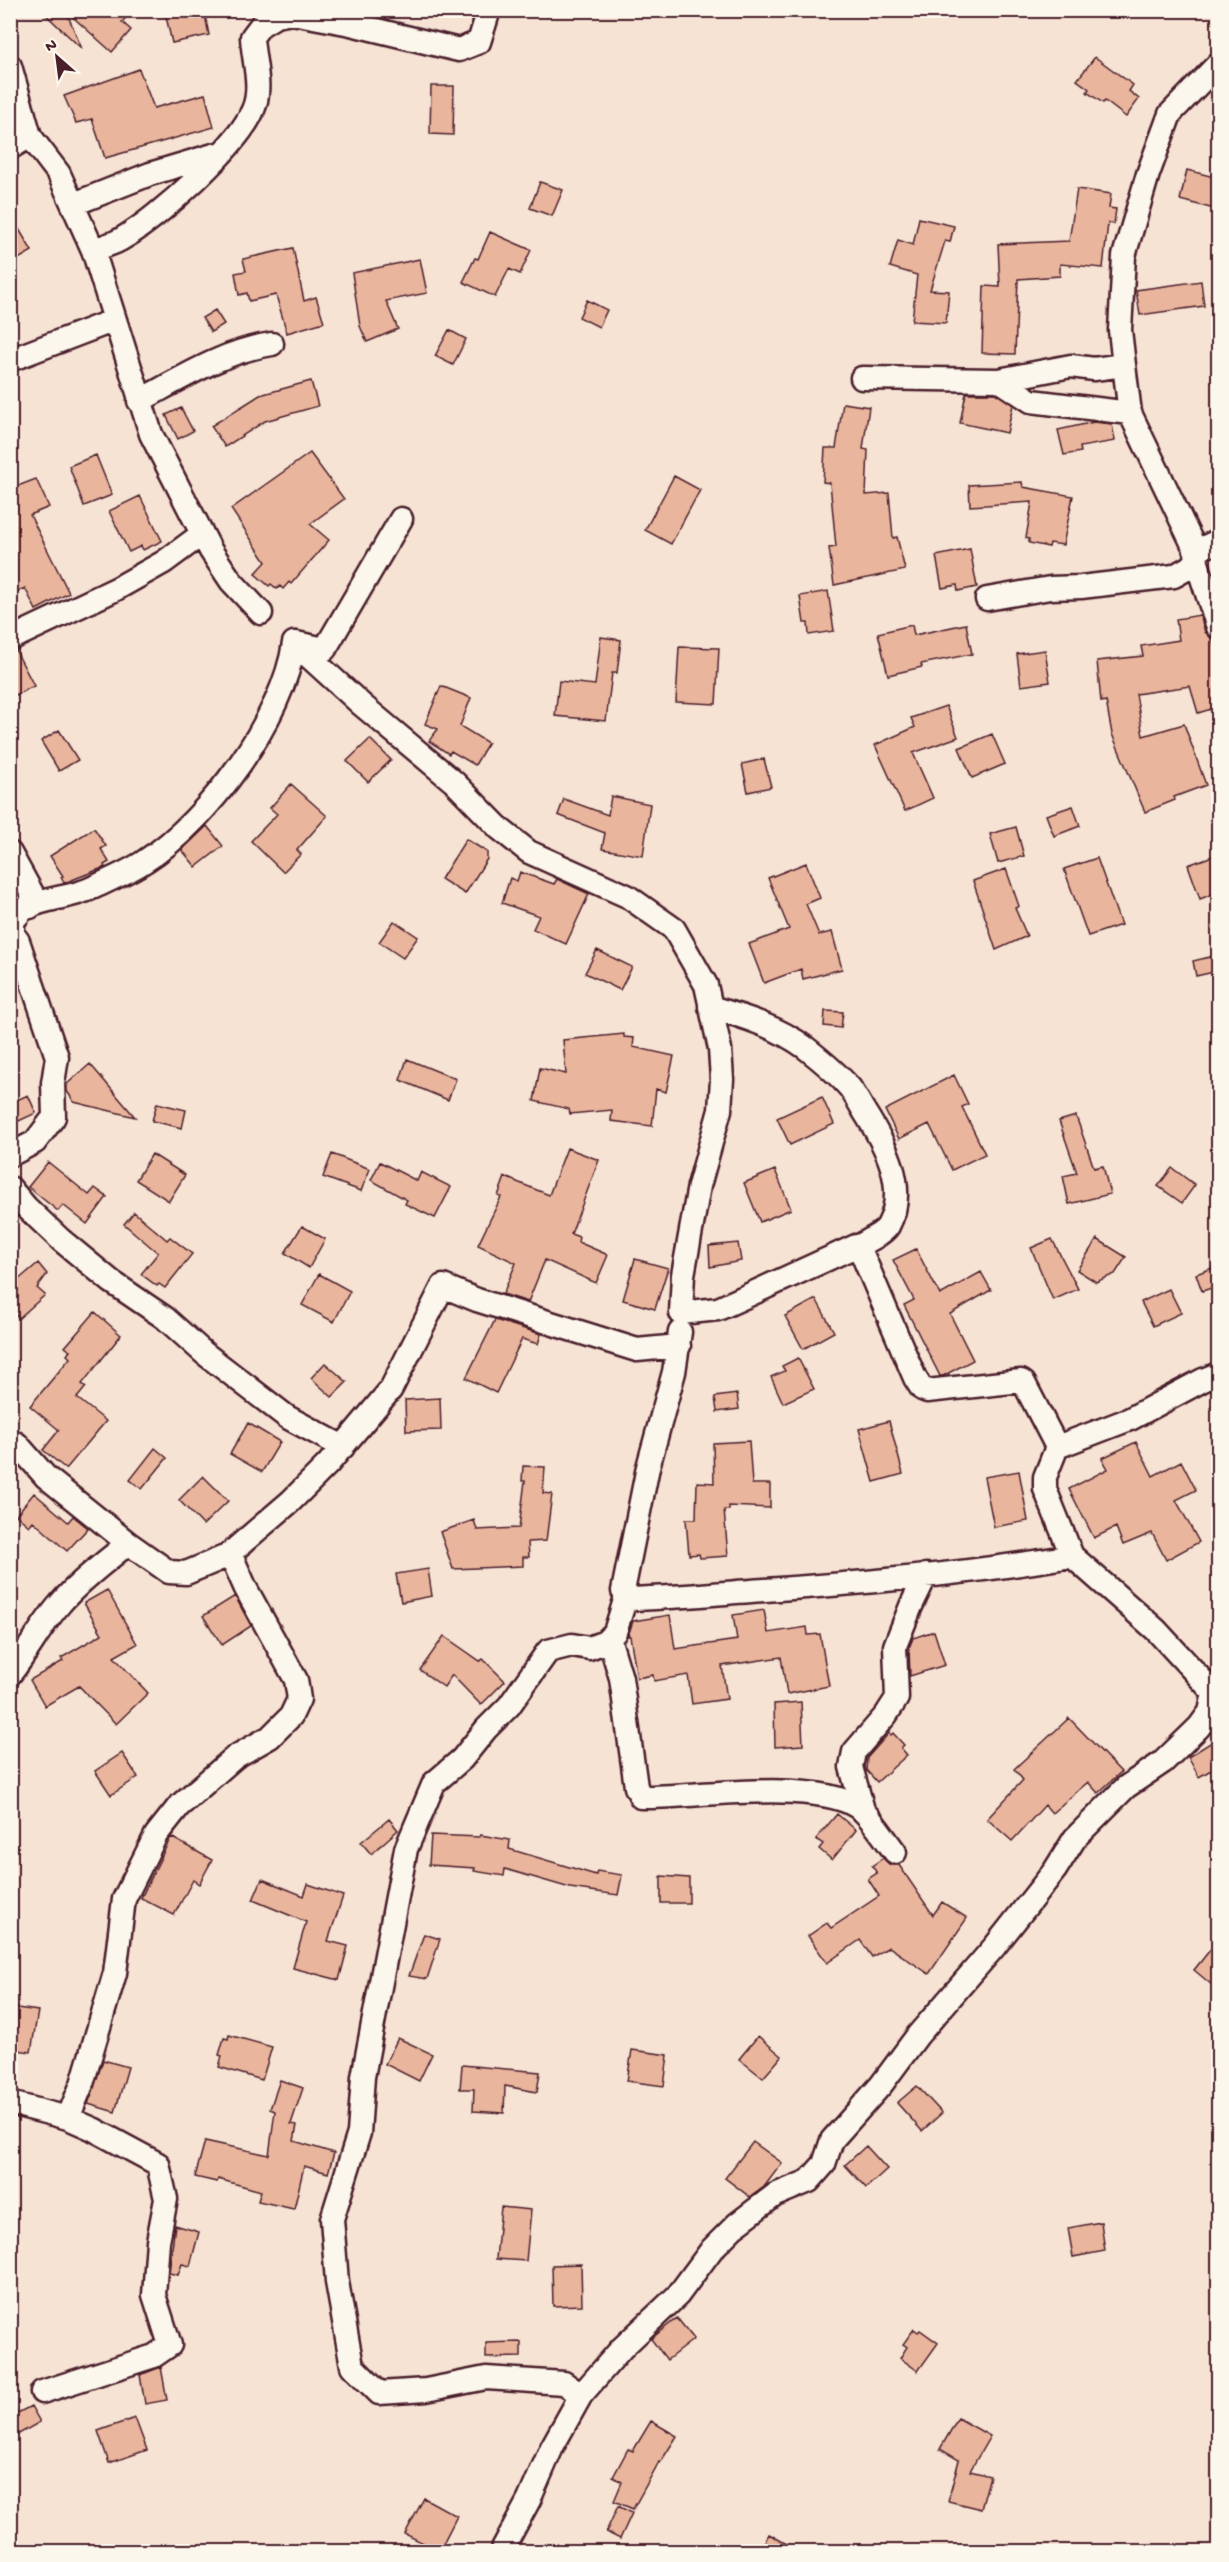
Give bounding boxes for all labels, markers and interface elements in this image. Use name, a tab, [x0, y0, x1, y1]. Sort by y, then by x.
north arrow	[27, 27, 87, 87]
text: N	[43, 36, 61, 58]

